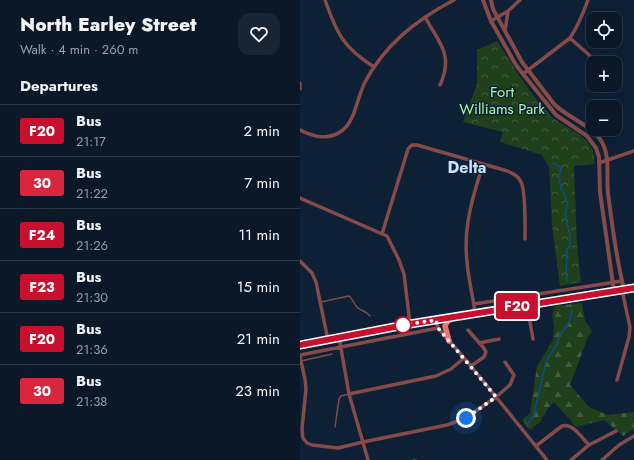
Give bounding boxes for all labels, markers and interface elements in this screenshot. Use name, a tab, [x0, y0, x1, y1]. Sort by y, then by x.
text: North Earley Street	[20, 11, 197, 38]
map controls	[586, 12, 622, 136]
button: locate	[586, 12, 622, 48]
button: heart	[238, 13, 280, 55]
text: Walk · 4 min · 260 m	[20, 40, 138, 59]
button: +	[586, 56, 622, 92]
text: Departures	[20, 75, 98, 97]
park label: Fort Williams Park	[459, 81, 545, 120]
button: −	[586, 100, 622, 136]
text: Bus	[76, 110, 101, 132]
text: 2 min	[243, 120, 280, 142]
text: F20	[29, 121, 55, 141]
text: 21:17	[76, 132, 106, 151]
district label: Delta	[448, 156, 486, 179]
text: Bus	[76, 162, 101, 184]
text: 7 min	[244, 172, 280, 194]
text: 30	[33, 173, 51, 193]
text: 21:22	[76, 184, 108, 203]
text: Bus	[76, 214, 101, 236]
text: 11 min	[239, 224, 280, 246]
text: F24	[29, 225, 55, 245]
text: 21:26	[76, 236, 108, 255]
text: Bus	[76, 266, 101, 288]
text: 15 min	[237, 276, 280, 298]
text: F23	[29, 277, 55, 297]
text: 21:30	[76, 288, 108, 307]
line badge: F20	[494, 293, 540, 319]
text: F20	[504, 296, 530, 316]
unlabelled marker	[394, 316, 412, 334]
text: Bus	[76, 318, 101, 340]
text: 21 min	[237, 328, 280, 350]
text: F20	[29, 329, 55, 349]
text: 21:36	[76, 340, 108, 359]
text: Bus	[76, 370, 101, 392]
text: 23 min	[235, 380, 280, 402]
text: 30	[33, 381, 51, 401]
text: 21:38	[76, 392, 107, 411]
your location	[456, 408, 476, 428]

